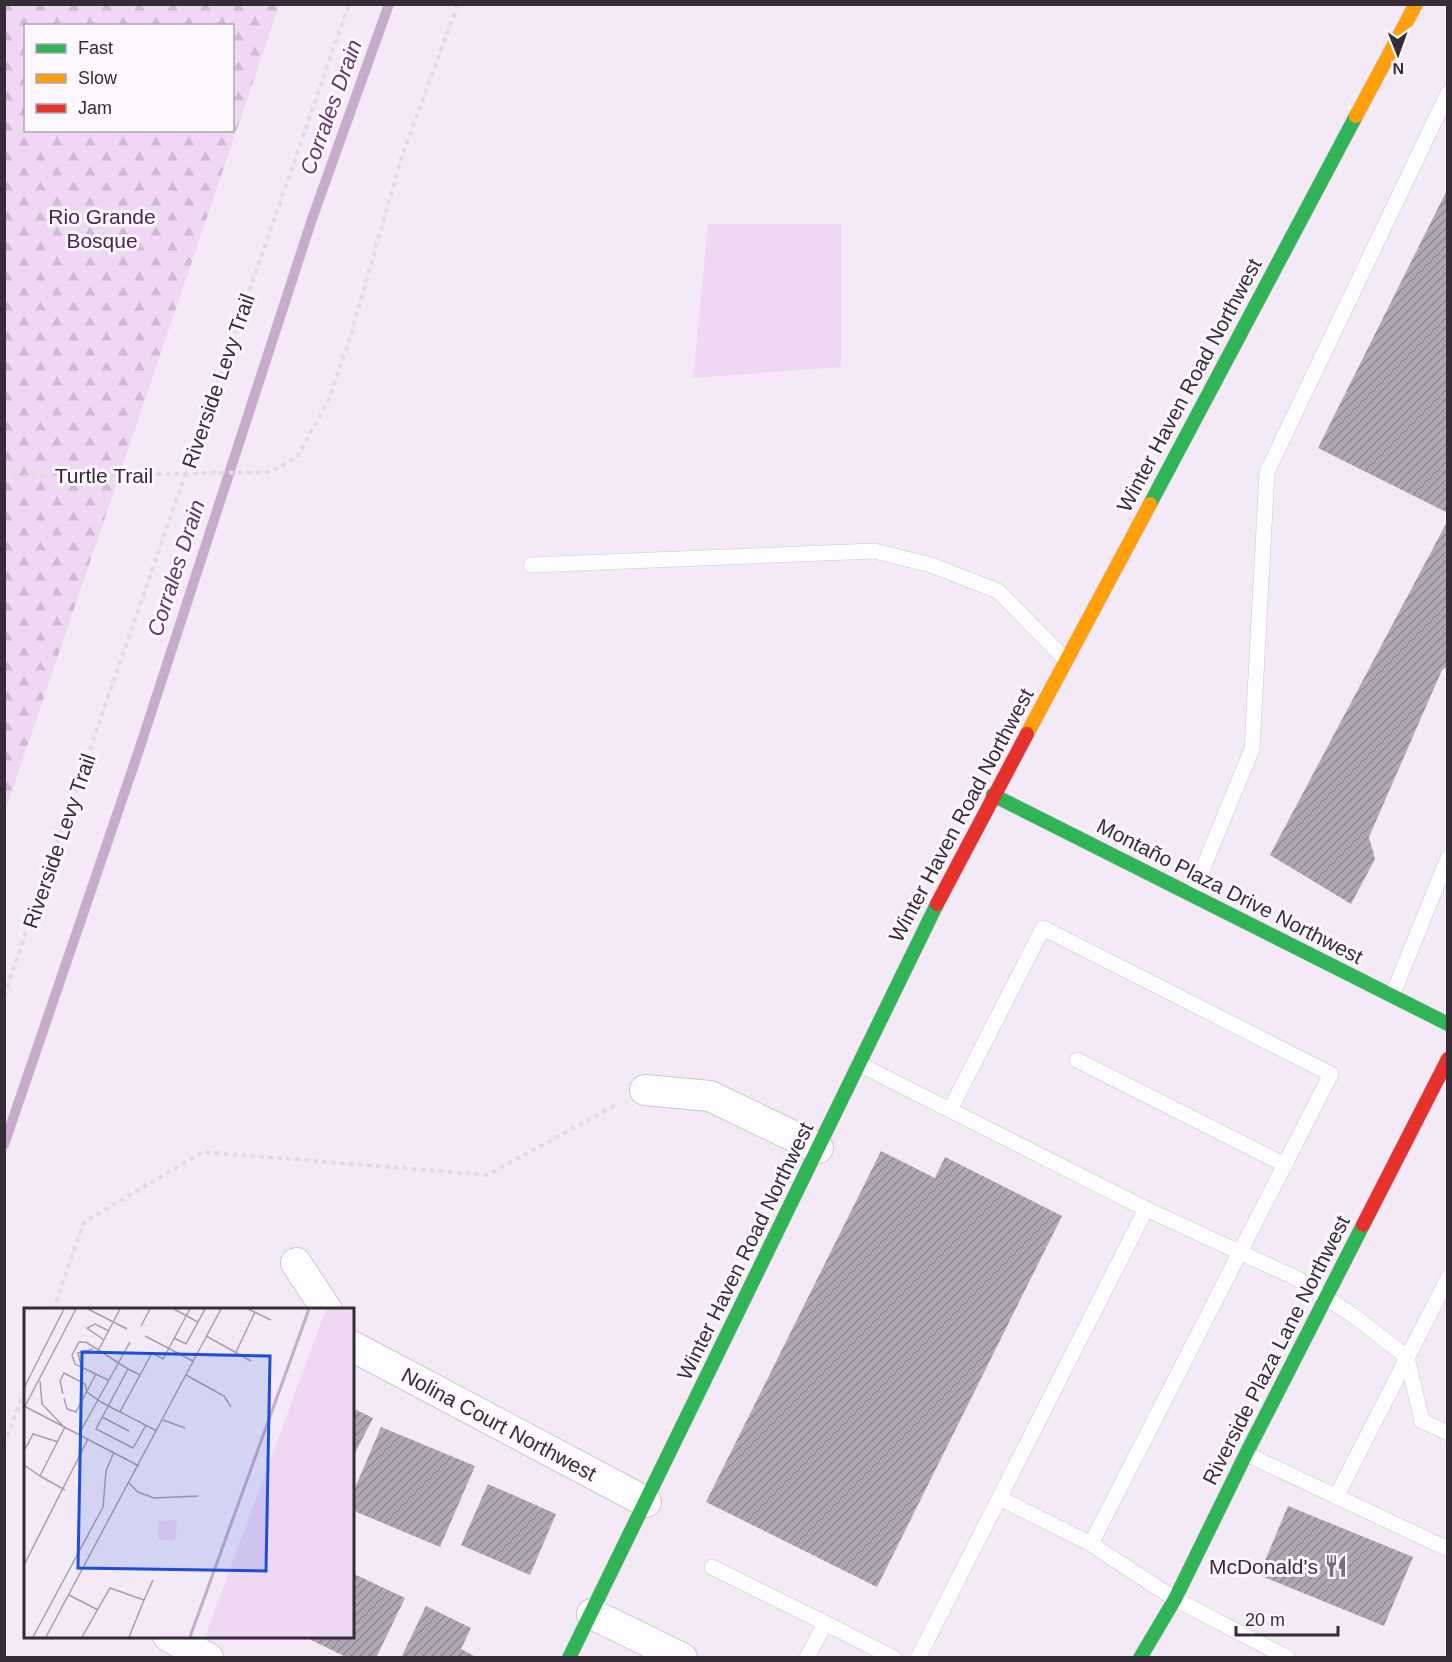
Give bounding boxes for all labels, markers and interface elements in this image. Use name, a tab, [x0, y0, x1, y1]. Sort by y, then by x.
legend	[24, 24, 234, 132]
north arrow	[1368, 24, 1428, 84]
water label: Corrales Drain	[295, 36, 367, 178]
text: Fast	[78, 38, 113, 58]
text: N	[1392, 60, 1404, 77]
text: Slow	[78, 68, 118, 88]
text: Jam	[78, 98, 112, 118]
park label: Rio Grande Bosque	[48, 205, 156, 252]
street label: Winter Haven Road Northwest	[1112, 254, 1266, 516]
street label: Riverside Levy Trail	[177, 291, 259, 471]
street label: Turtle Trail	[55, 464, 153, 487]
water label: Corrales Drain	[142, 497, 210, 639]
street label: Winter Haven Road Northwest	[884, 684, 1038, 946]
street label: Riverside Levy Trail	[18, 751, 100, 931]
street label: Montaño Plaza Drive Northwest	[1093, 814, 1367, 968]
street label: Winter Haven Road Northwest	[672, 1118, 818, 1384]
street label: Riverside Plaza Lane Northwest	[1198, 1212, 1354, 1488]
inset map	[24, 1308, 354, 1638]
street label: Nolina Court Northwest	[398, 1363, 600, 1485]
restaurant icon: McDonald's	[1323, 1553, 1349, 1579]
place label: McDonald's	[1209, 1555, 1318, 1578]
scale bar	[1236, 1599, 1338, 1637]
text: 20 m	[1245, 1610, 1285, 1630]

